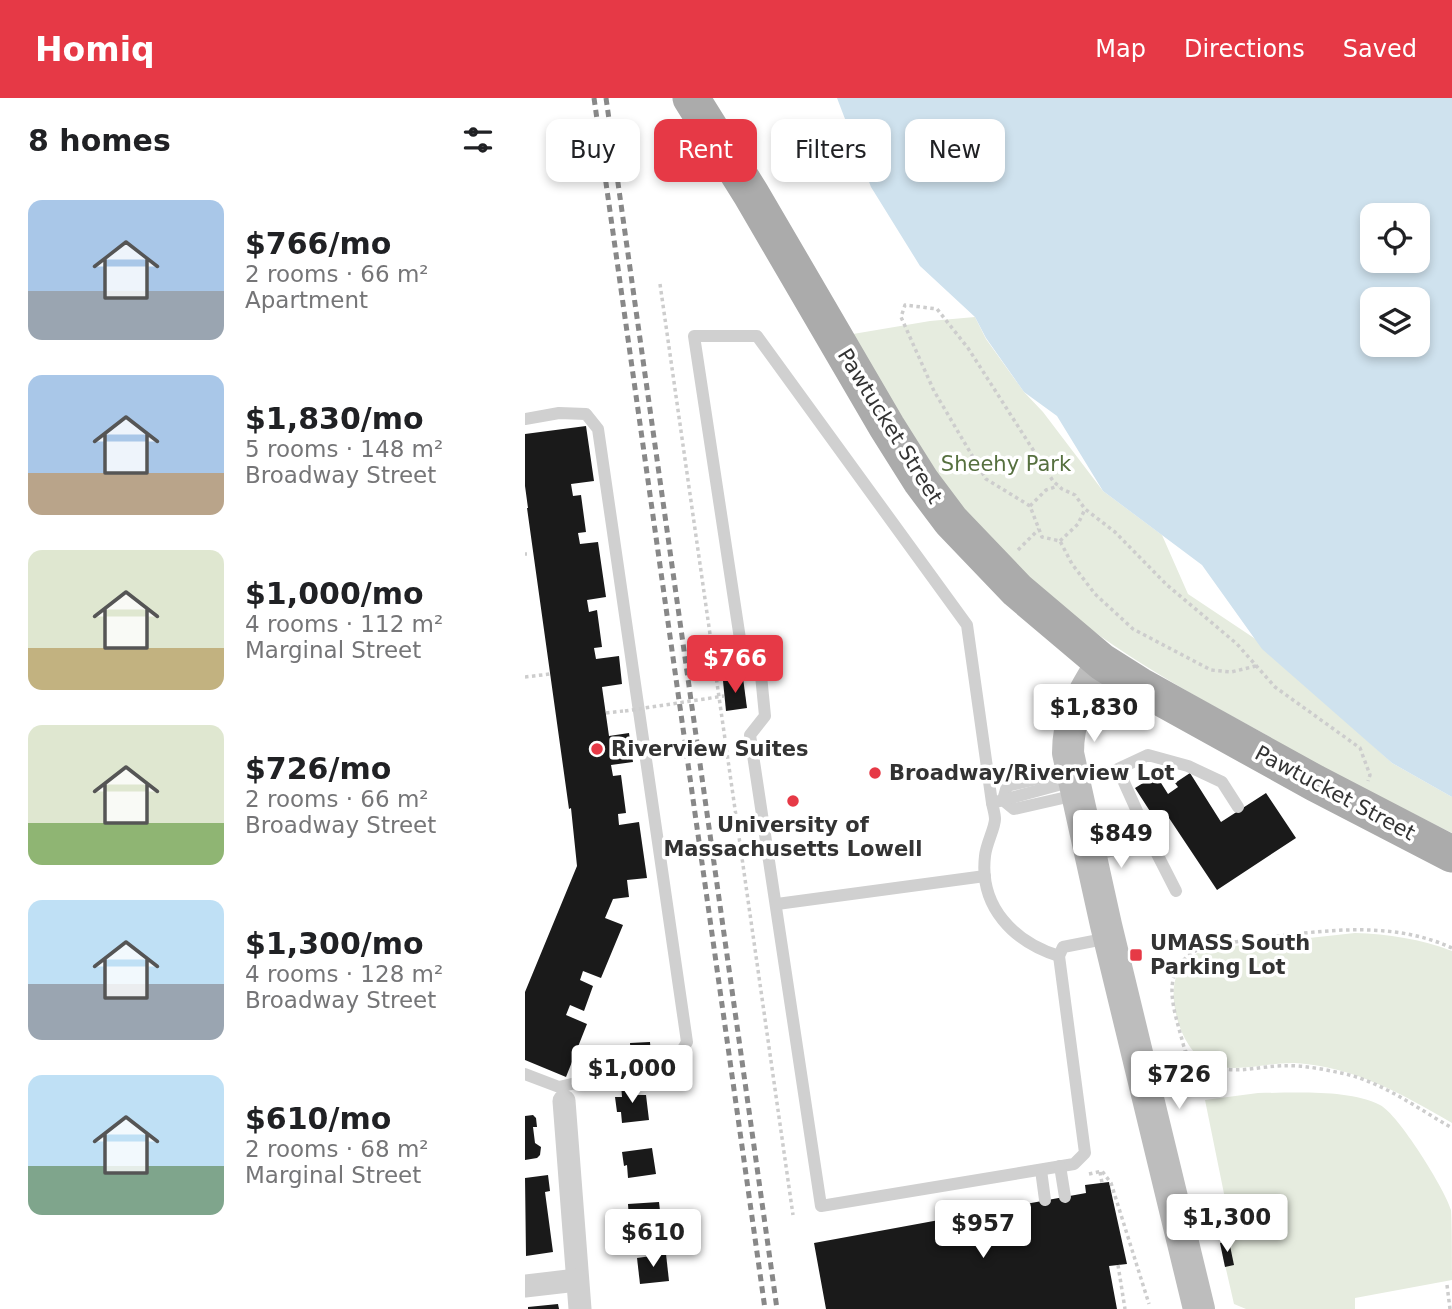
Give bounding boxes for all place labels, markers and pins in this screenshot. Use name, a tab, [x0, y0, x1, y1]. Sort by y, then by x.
pin: $766	[694, 636, 776, 695]
pin: $1,830	[1037, 684, 1151, 744]
place label: Riverview Suites	[611, 737, 809, 761]
marker: Riverview Suites	[589, 741, 605, 757]
place label: Broadway/Riverview Lot	[889, 761, 1175, 785]
marker: Broadway/Riverview Lot	[867, 765, 883, 781]
marker: University of Massachusetts Lowell	[785, 793, 801, 809]
pin: $849	[1080, 810, 1162, 870]
place label: University of Massachusetts Lowell	[663, 813, 923, 861]
place label: UMASS South Parking Lot	[1150, 931, 1310, 979]
marker: UMASS South Parking Lot	[1128, 947, 1144, 963]
pin: $1,000	[575, 1046, 689, 1105]
pin: $726	[1138, 1052, 1220, 1111]
pin: $1,300	[1170, 1194, 1284, 1254]
pin: $957	[942, 1200, 1024, 1260]
pin: $610	[612, 1210, 694, 1269]

